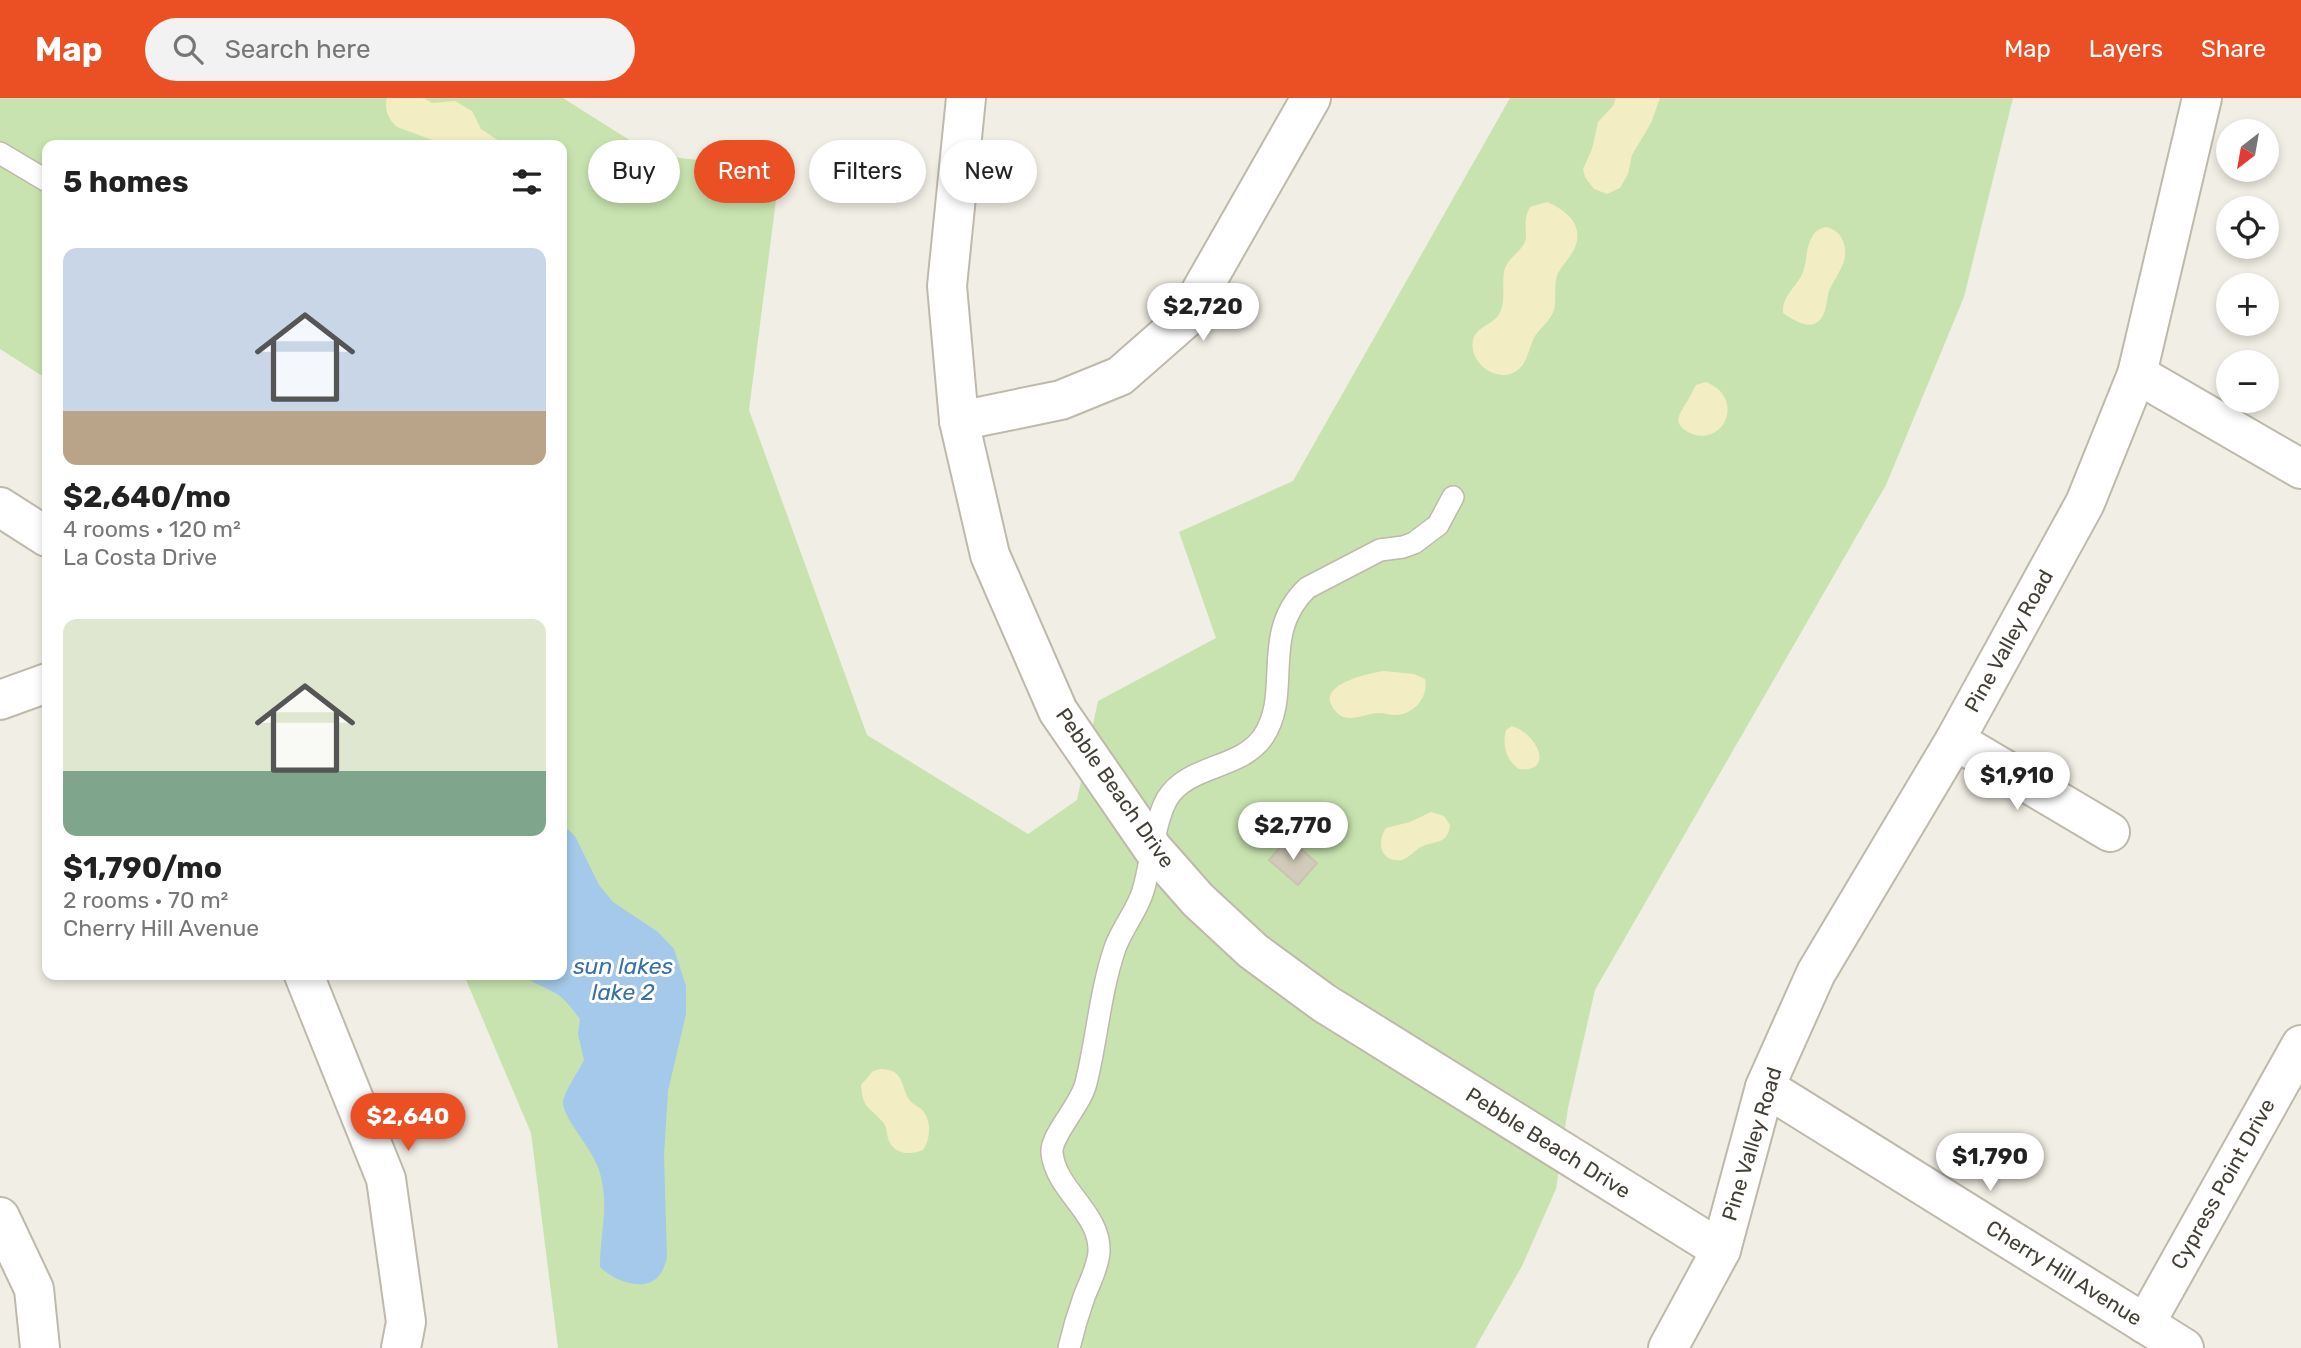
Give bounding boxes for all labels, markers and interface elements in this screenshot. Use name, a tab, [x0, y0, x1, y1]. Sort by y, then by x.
search box	[145, 18, 635, 81]
text: Map	[35, 30, 103, 69]
icon: search	[169, 30, 207, 68]
text: Search here	[225, 34, 370, 65]
text: Map	[2004, 35, 2051, 63]
text: Layers	[2089, 35, 2163, 63]
text: Share	[2201, 35, 2266, 63]
north arrow	[2216, 119, 2278, 182]
map controls	[2216, 119, 2279, 413]
chip: Buy	[588, 140, 680, 203]
chip: Rent	[694, 140, 795, 203]
chip: Filters	[809, 140, 926, 203]
chip: New	[940, 140, 1037, 203]
icon: filters	[508, 163, 546, 201]
text: 5 homes	[63, 164, 189, 200]
button: locate	[2216, 196, 2279, 259]
button: +	[2216, 273, 2279, 336]
pin: $2,720	[1146, 284, 1260, 343]
text: $2,720	[1163, 292, 1243, 320]
icon: home	[242, 294, 368, 420]
button: −	[2216, 350, 2279, 413]
text: $2,640/mo	[63, 479, 231, 515]
text: 4 rooms · 120 m²	[63, 515, 241, 543]
text: La Costa Drive	[63, 543, 217, 571]
street label: Pine Valley Road	[1959, 565, 2058, 716]
icon: home	[242, 665, 368, 791]
street label: Pebble Beach Drive	[1051, 703, 1180, 873]
pin: $1,910	[1960, 752, 2074, 812]
text: $1,910	[1980, 761, 2054, 789]
pin: $2,770	[1236, 802, 1350, 862]
text: $2,770	[1254, 811, 1332, 839]
text: $1,790/mo	[63, 850, 222, 886]
text: 2 rooms · 70 m²	[63, 886, 228, 914]
text: Cherry Hill Avenue	[63, 914, 259, 942]
water label: sun lakes lake 2	[573, 952, 673, 1006]
street label: Pine Valley Road	[1716, 1064, 1787, 1224]
street label: Pebble Beach Drive	[1461, 1082, 1635, 1203]
pin: $2,640	[351, 1094, 465, 1153]
street label: Cypress Point Drive	[2165, 1094, 2280, 1273]
text: $2,640	[367, 1102, 449, 1130]
pin: $1,790	[1933, 1134, 2047, 1193]
text: $1,790	[1952, 1142, 2028, 1170]
street label: Cherry Hill Avenue	[1982, 1215, 2147, 1331]

